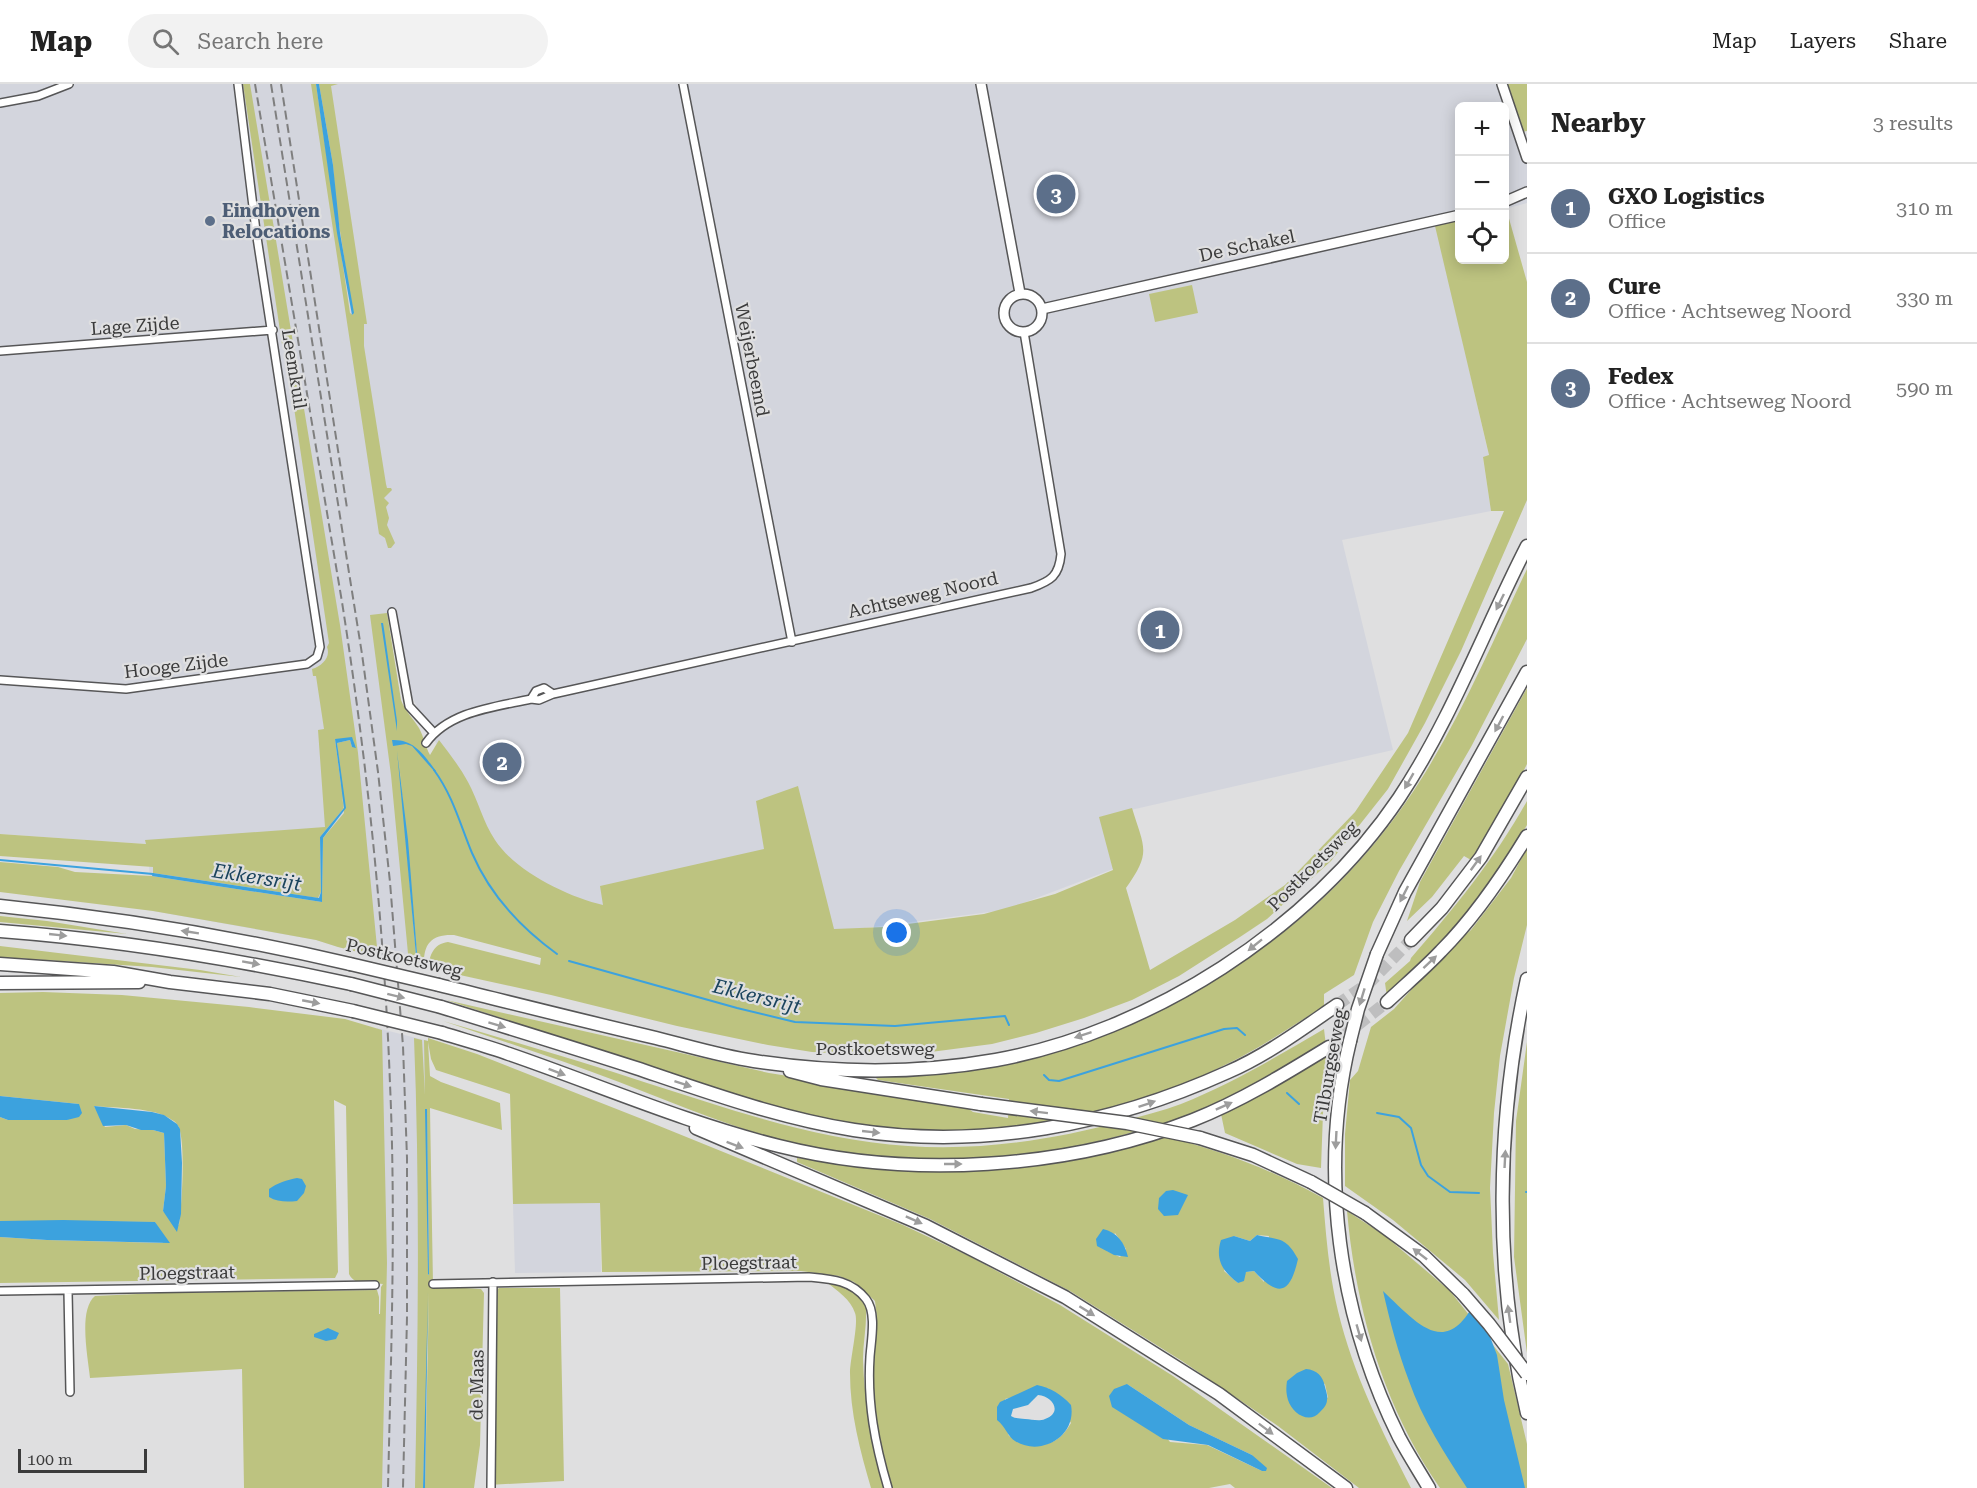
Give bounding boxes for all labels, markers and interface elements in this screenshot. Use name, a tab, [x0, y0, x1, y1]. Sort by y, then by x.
search box	[128, 14, 548, 68]
text: Map	[30, 25, 92, 58]
icon: search	[149, 25, 182, 58]
text: Search here	[197, 29, 323, 54]
text: Map	[1712, 29, 1757, 53]
text: Layers	[1790, 29, 1856, 53]
text: Share	[1889, 29, 1947, 53]
map controls	[1455, 102, 1509, 264]
button: +	[1455, 102, 1509, 156]
text: Nearby	[1551, 108, 1645, 138]
text: 3 results	[1873, 111, 1953, 135]
button: −	[1455, 156, 1509, 210]
pin: 3	[1036, 172, 1076, 216]
text: GXO Logistics	[1608, 184, 1765, 209]
text: 1	[1565, 196, 1576, 220]
text: 310 m	[1896, 196, 1953, 220]
place label: Eindhoven Relocations	[222, 200, 330, 242]
text: Office	[1608, 209, 1666, 233]
button: locate	[1455, 210, 1509, 264]
marker: Eindhoven Relocations	[203, 214, 217, 228]
street label: De Schakel	[1197, 225, 1297, 266]
text: Cure	[1608, 274, 1661, 299]
text: 2	[1565, 286, 1576, 310]
text: 330 m	[1896, 286, 1953, 310]
text: Office · Achtseweg Noord	[1608, 299, 1852, 323]
street label: Weijerbeemd	[731, 301, 774, 419]
street label: Lage Zijde	[90, 312, 180, 339]
street label: Leemkuil	[278, 327, 311, 411]
text: Fedex	[1608, 364, 1674, 389]
text: 3	[1565, 376, 1576, 400]
text: 590 m	[1896, 376, 1953, 400]
text: Office · Achtseweg Noord	[1608, 389, 1852, 413]
street label: Achtseweg Noord	[846, 567, 1000, 622]
one-way arrow	[1495, 594, 1505, 611]
pin: 1	[1140, 608, 1180, 652]
street label: Hooge Zijde	[123, 649, 229, 682]
one-way arrow	[1494, 715, 1504, 732]
pin: 2	[482, 740, 522, 784]
one-way arrow	[1404, 773, 1414, 790]
street label: Postkoetsweg	[1263, 816, 1363, 915]
one-way arrow	[1470, 855, 1482, 871]
water label: Ekkersrijt	[210, 858, 304, 896]
one-way arrow	[1399, 885, 1409, 902]
your location	[882, 918, 911, 947]
one-way arrow	[180, 927, 199, 936]
one-way arrow	[49, 931, 68, 940]
street label: Postkoetsweg	[344, 934, 465, 981]
one-way arrow	[1247, 938, 1263, 951]
one-way arrow	[1422, 955, 1436, 969]
one-way arrow	[242, 959, 261, 968]
water label: Ekkersrijt	[710, 973, 804, 1019]
one-way arrow	[1357, 988, 1366, 1006]
one-way arrow	[387, 991, 405, 1001]
one-way arrow	[301, 998, 320, 1007]
street label: Tilburgseweg	[1309, 1006, 1350, 1125]
one-way arrow	[488, 1021, 506, 1030]
one-way arrow	[1074, 1031, 1092, 1040]
street label: Postkoetsweg	[815, 1038, 935, 1059]
one-way arrow	[548, 1068, 566, 1077]
one-way arrow	[674, 1079, 692, 1089]
one-way arrow	[1138, 1099, 1156, 1109]
one-way arrow	[1215, 1101, 1233, 1111]
one-way arrow	[1030, 1107, 1049, 1116]
one-way arrow	[862, 1127, 881, 1137]
one-way arrow	[1332, 1131, 1341, 1150]
one-way arrow	[726, 1141, 744, 1151]
one-way arrow	[1500, 1150, 1509, 1169]
one-way arrow	[944, 1160, 963, 1169]
one-way arrow	[906, 1216, 923, 1225]
one-way arrow	[1412, 1247, 1428, 1260]
street label: Ploegstraat	[701, 1251, 798, 1274]
street label: Ploegstraat	[139, 1261, 236, 1284]
one-way arrow	[1079, 1305, 1095, 1316]
one-way arrow	[1504, 1305, 1513, 1324]
one-way arrow	[1355, 1324, 1364, 1342]
street label: de Maas	[465, 1349, 488, 1421]
one-way arrow	[1259, 1423, 1274, 1435]
scale bar	[18, 1446, 147, 1474]
text: 100 m	[27, 1450, 73, 1469]

